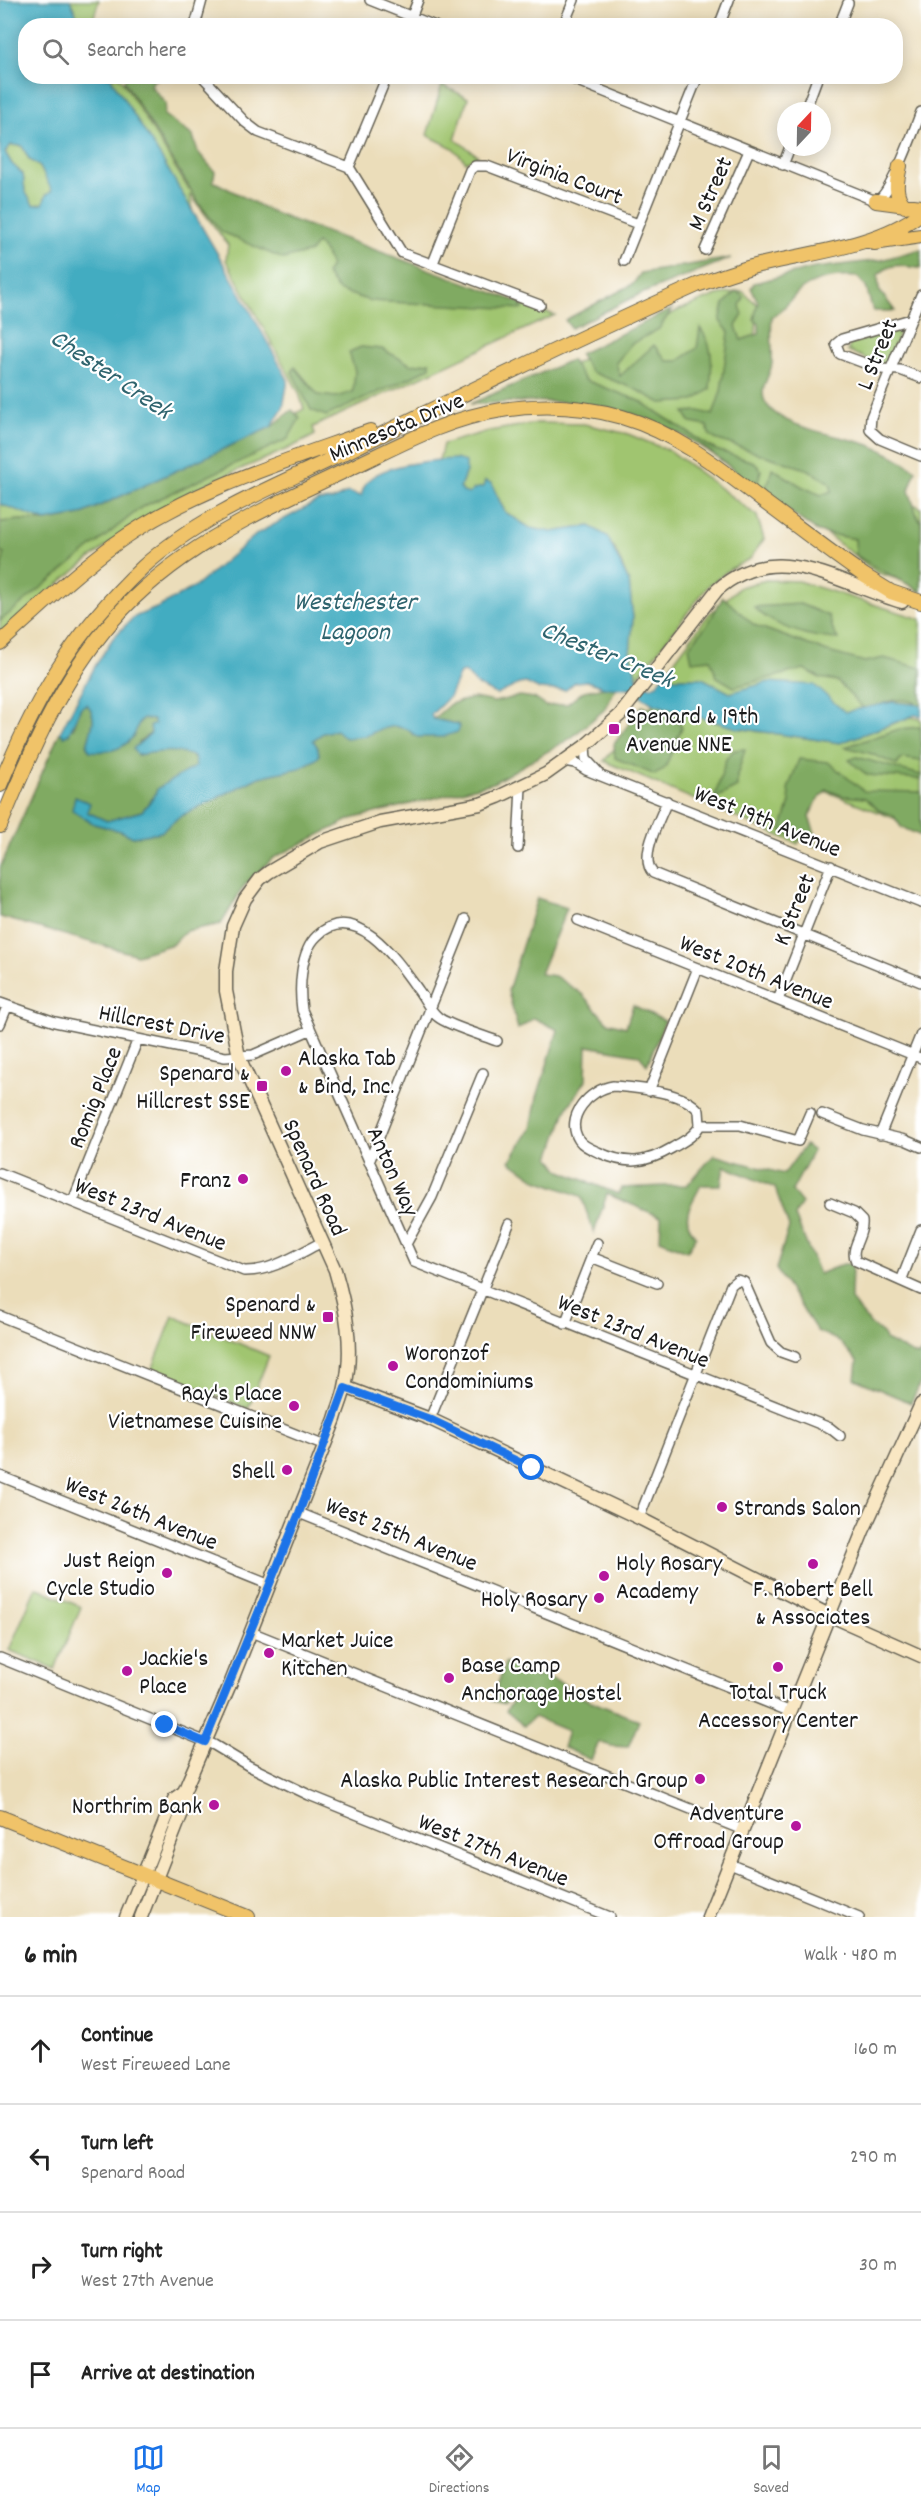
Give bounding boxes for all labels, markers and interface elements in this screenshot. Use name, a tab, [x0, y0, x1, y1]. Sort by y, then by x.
search box	[18, 18, 903, 84]
icon: search	[39, 35, 72, 68]
text: Search here	[87, 36, 186, 67]
north arrow	[777, 102, 831, 156]
street label: Virginia Court	[501, 140, 627, 216]
street label: M Street	[680, 152, 743, 237]
street label: L Street	[849, 314, 908, 396]
water label: Chester Creek	[42, 321, 180, 432]
street label: Minnesota Drive	[324, 385, 470, 473]
water label: Westchester Lagoon	[294, 585, 420, 652]
water label: Chester Creek	[535, 613, 681, 700]
place label: Spenard & 19th Avenue NNE	[626, 701, 758, 763]
marker: Spenard & 19th Avenue NNE	[607, 722, 621, 736]
street label: West 19th Avenue	[688, 778, 846, 868]
street label: K Street	[766, 869, 826, 951]
street label: West 20th Avenue	[674, 927, 838, 1020]
street label: Hillcrest Drive	[95, 997, 227, 1055]
street label: Romig Place	[61, 1042, 133, 1154]
place label: Alaska Tab & Bind, Inc.	[298, 1043, 396, 1105]
place label: Spenard & Hillcrest SSE	[136, 1058, 250, 1120]
marker: Alaska Tab & Bind, Inc.	[279, 1064, 293, 1078]
marker: Spenard & Hillcrest SSE	[255, 1079, 269, 1093]
street label: Spenard Road	[272, 1114, 354, 1242]
street label: Anton Way	[356, 1122, 427, 1224]
place label: Franz	[180, 1165, 231, 1199]
street label: West 23rd Avenue	[69, 1170, 231, 1262]
marker: Franz	[236, 1172, 250, 1186]
street label: West 23rd Avenue	[552, 1287, 714, 1379]
place label: Spenard & Fireweed NNW	[191, 1289, 316, 1351]
marker: Spenard & Fireweed NNW	[321, 1310, 335, 1324]
place label: Woronzof Condominiums	[405, 1338, 534, 1400]
marker: Woronzof Condominiums	[386, 1359, 400, 1373]
place label: Ray's Place Vietnamese Cuisine	[108, 1378, 282, 1440]
marker: Ray's Place Vietnamese Cuisine	[287, 1399, 301, 1413]
route start	[518, 1454, 544, 1480]
place label: Shell	[231, 1456, 275, 1490]
marker: Shell	[280, 1463, 294, 1477]
street label: West 26th Avenue	[59, 1469, 222, 1561]
street label: West 25th Avenue	[320, 1490, 482, 1582]
place label: Strands Salon	[734, 1493, 861, 1527]
marker: Strands Salon	[715, 1500, 729, 1514]
place label: Just Reign Cycle Studio	[46, 1545, 155, 1607]
place label: Holy Rosary Academy	[616, 1548, 724, 1610]
marker: F. Robert Bell & Associates	[806, 1557, 820, 1571]
marker: Just Reign Cycle Studio	[160, 1566, 174, 1580]
marker: Holy Rosary Academy	[597, 1569, 611, 1583]
place label: F. Robert Bell & Associates	[753, 1574, 873, 1636]
place label: Holy Rosary	[481, 1584, 588, 1618]
marker: Holy Rosary	[592, 1591, 606, 1605]
place label: Market Juice Kitchen	[281, 1625, 394, 1687]
place label: Jackie's Place	[139, 1643, 208, 1705]
marker: Market Juice Kitchen	[262, 1646, 276, 1660]
place label: Base Camp Anchorage Hostel	[461, 1650, 622, 1712]
marker: Total Truck Accessory Center	[771, 1660, 785, 1674]
marker: Jackie's Place	[120, 1664, 134, 1678]
marker: Base Camp Anchorage Hostel	[442, 1671, 456, 1685]
place label: Total Truck Accessory Center	[698, 1677, 858, 1739]
route end	[151, 1711, 177, 1737]
place label: Alaska Public Interest Research Group	[340, 1765, 688, 1799]
marker: Alaska Public Interest Research Group	[693, 1772, 707, 1786]
place label: Northrim Bank	[72, 1791, 202, 1825]
marker: Northrim Bank	[207, 1798, 221, 1812]
place label: Adventure Offroad Group	[653, 1798, 784, 1860]
street label: West 27th Avenue	[413, 1806, 573, 1897]
marker: Adventure Offroad Group	[789, 1819, 803, 1833]
text: 6 min	[24, 1938, 77, 1975]
text: Walk · 480 m	[804, 1942, 897, 1970]
text: Continue	[81, 2021, 153, 2052]
icon: ahead	[24, 2034, 57, 2067]
text: 160 m	[854, 2036, 897, 2064]
text: West Fireweed Lane	[81, 2052, 231, 2080]
text: Turn left	[81, 2129, 153, 2160]
icon: left	[24, 2142, 57, 2175]
text: 290 m	[850, 2144, 897, 2172]
text: Spenard Road	[81, 2160, 185, 2188]
text: Turn right	[81, 2237, 163, 2268]
icon: right	[24, 2250, 57, 2283]
text: 30 m	[859, 2252, 897, 2280]
text: West 27th Avenue	[81, 2268, 214, 2296]
icon: arrive	[24, 2358, 57, 2391]
text: Arrive at destination	[81, 2359, 255, 2390]
tab: Map	[132, 2441, 165, 2500]
tab: Directions	[429, 2441, 489, 2500]
tab: Saved	[753, 2441, 789, 2500]

